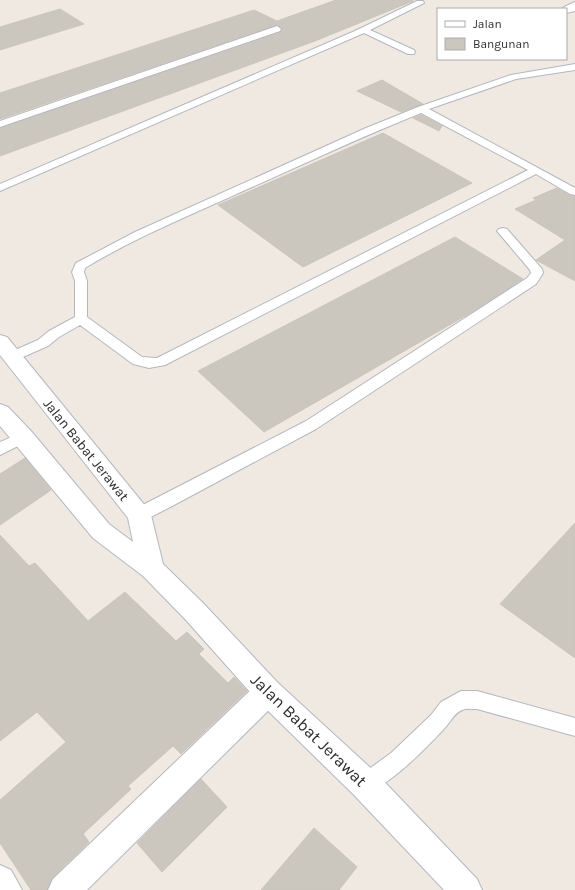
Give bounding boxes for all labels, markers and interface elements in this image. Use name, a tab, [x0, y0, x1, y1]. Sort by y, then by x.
legend	[437, 8, 567, 60]
text: Jalan	[473, 17, 502, 31]
text: Bangunan	[473, 37, 529, 51]
street label: Jalan Babat Jerawat	[40, 396, 132, 504]
street label: Jalan Babat Jerawat	[247, 669, 371, 791]

